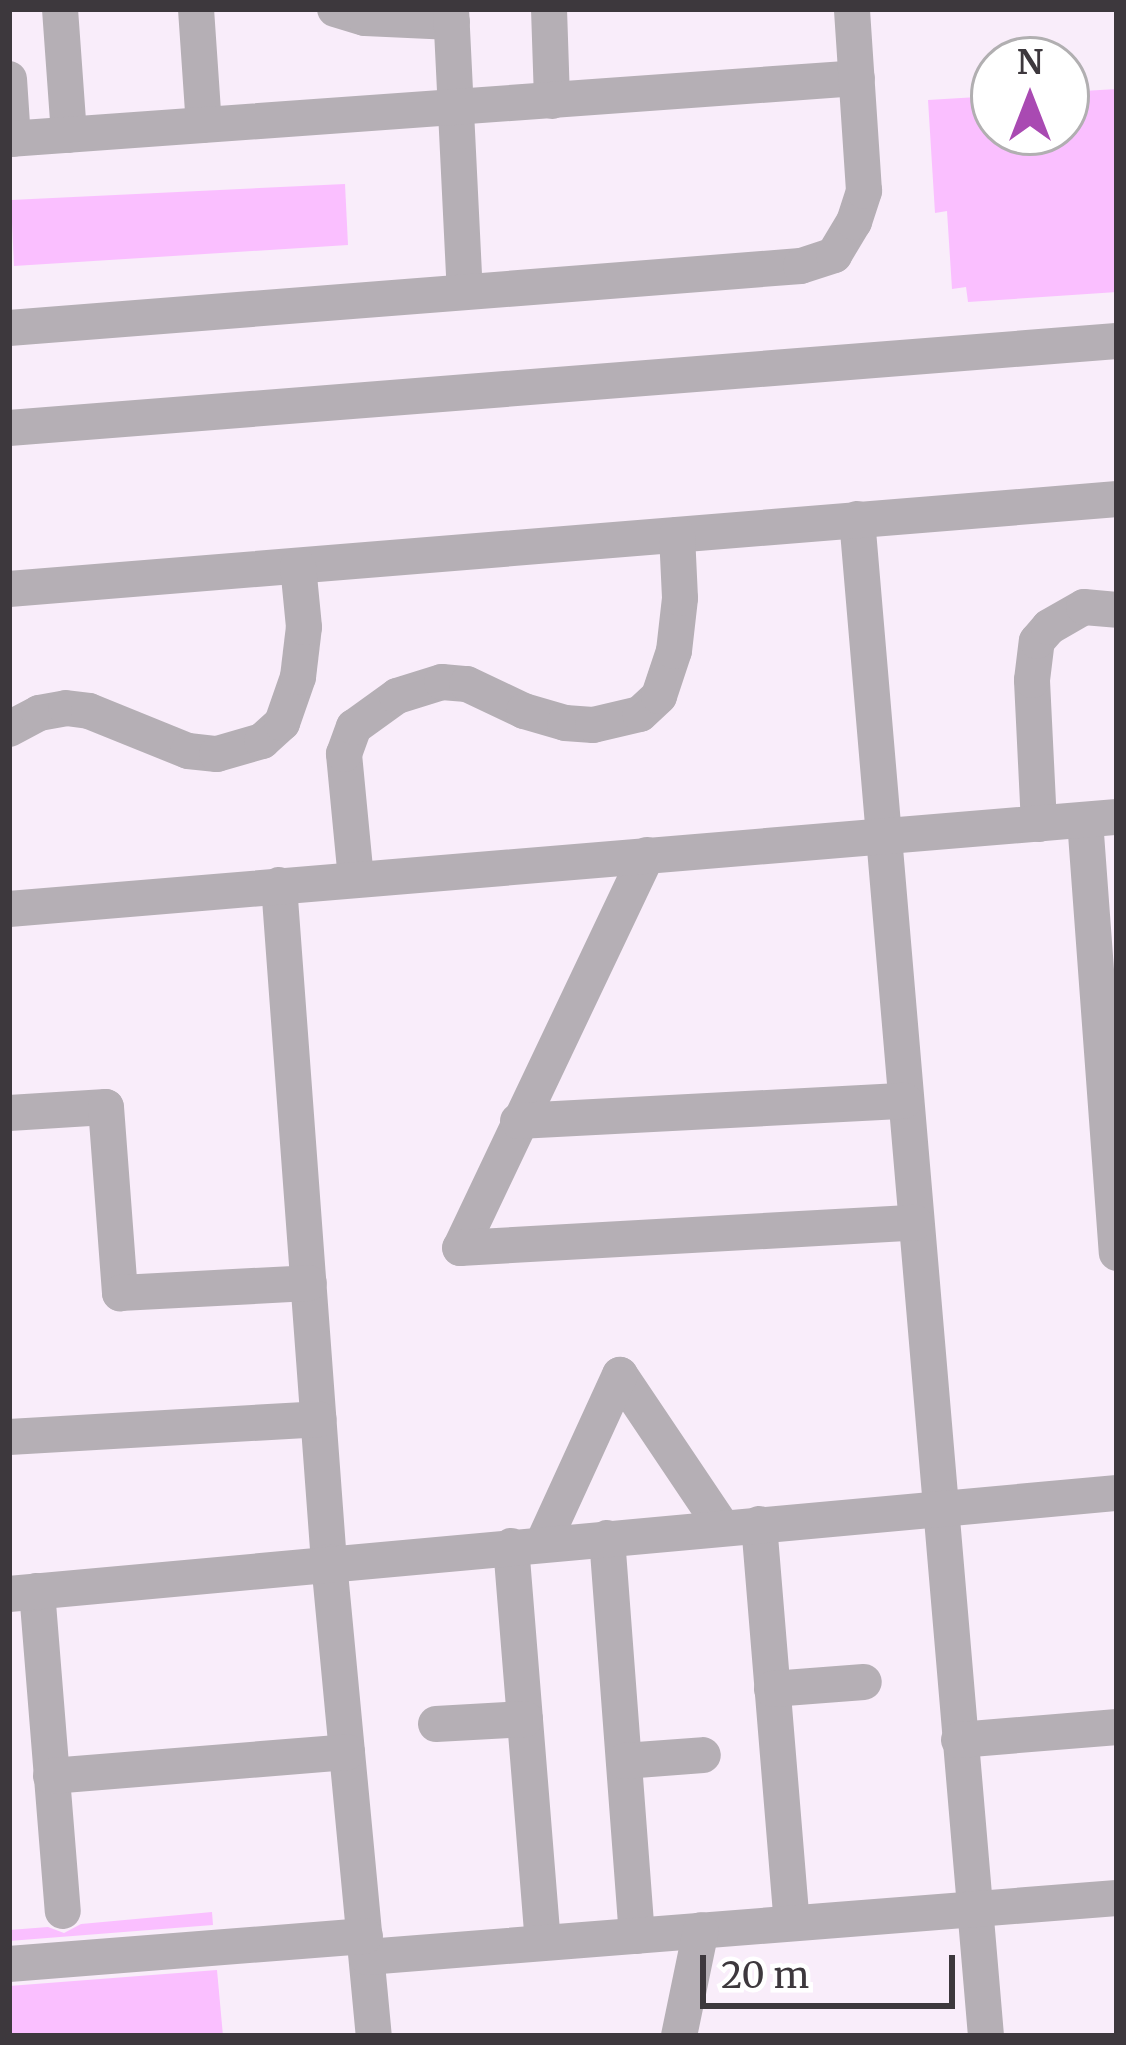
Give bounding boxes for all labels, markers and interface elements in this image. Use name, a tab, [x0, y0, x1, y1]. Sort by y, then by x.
north arrow	[970, 36, 1090, 156]
text: N	[1017, 42, 1043, 83]
scale bar	[706, 1931, 961, 2005]
text: 20 m	[721, 1953, 809, 1998]

